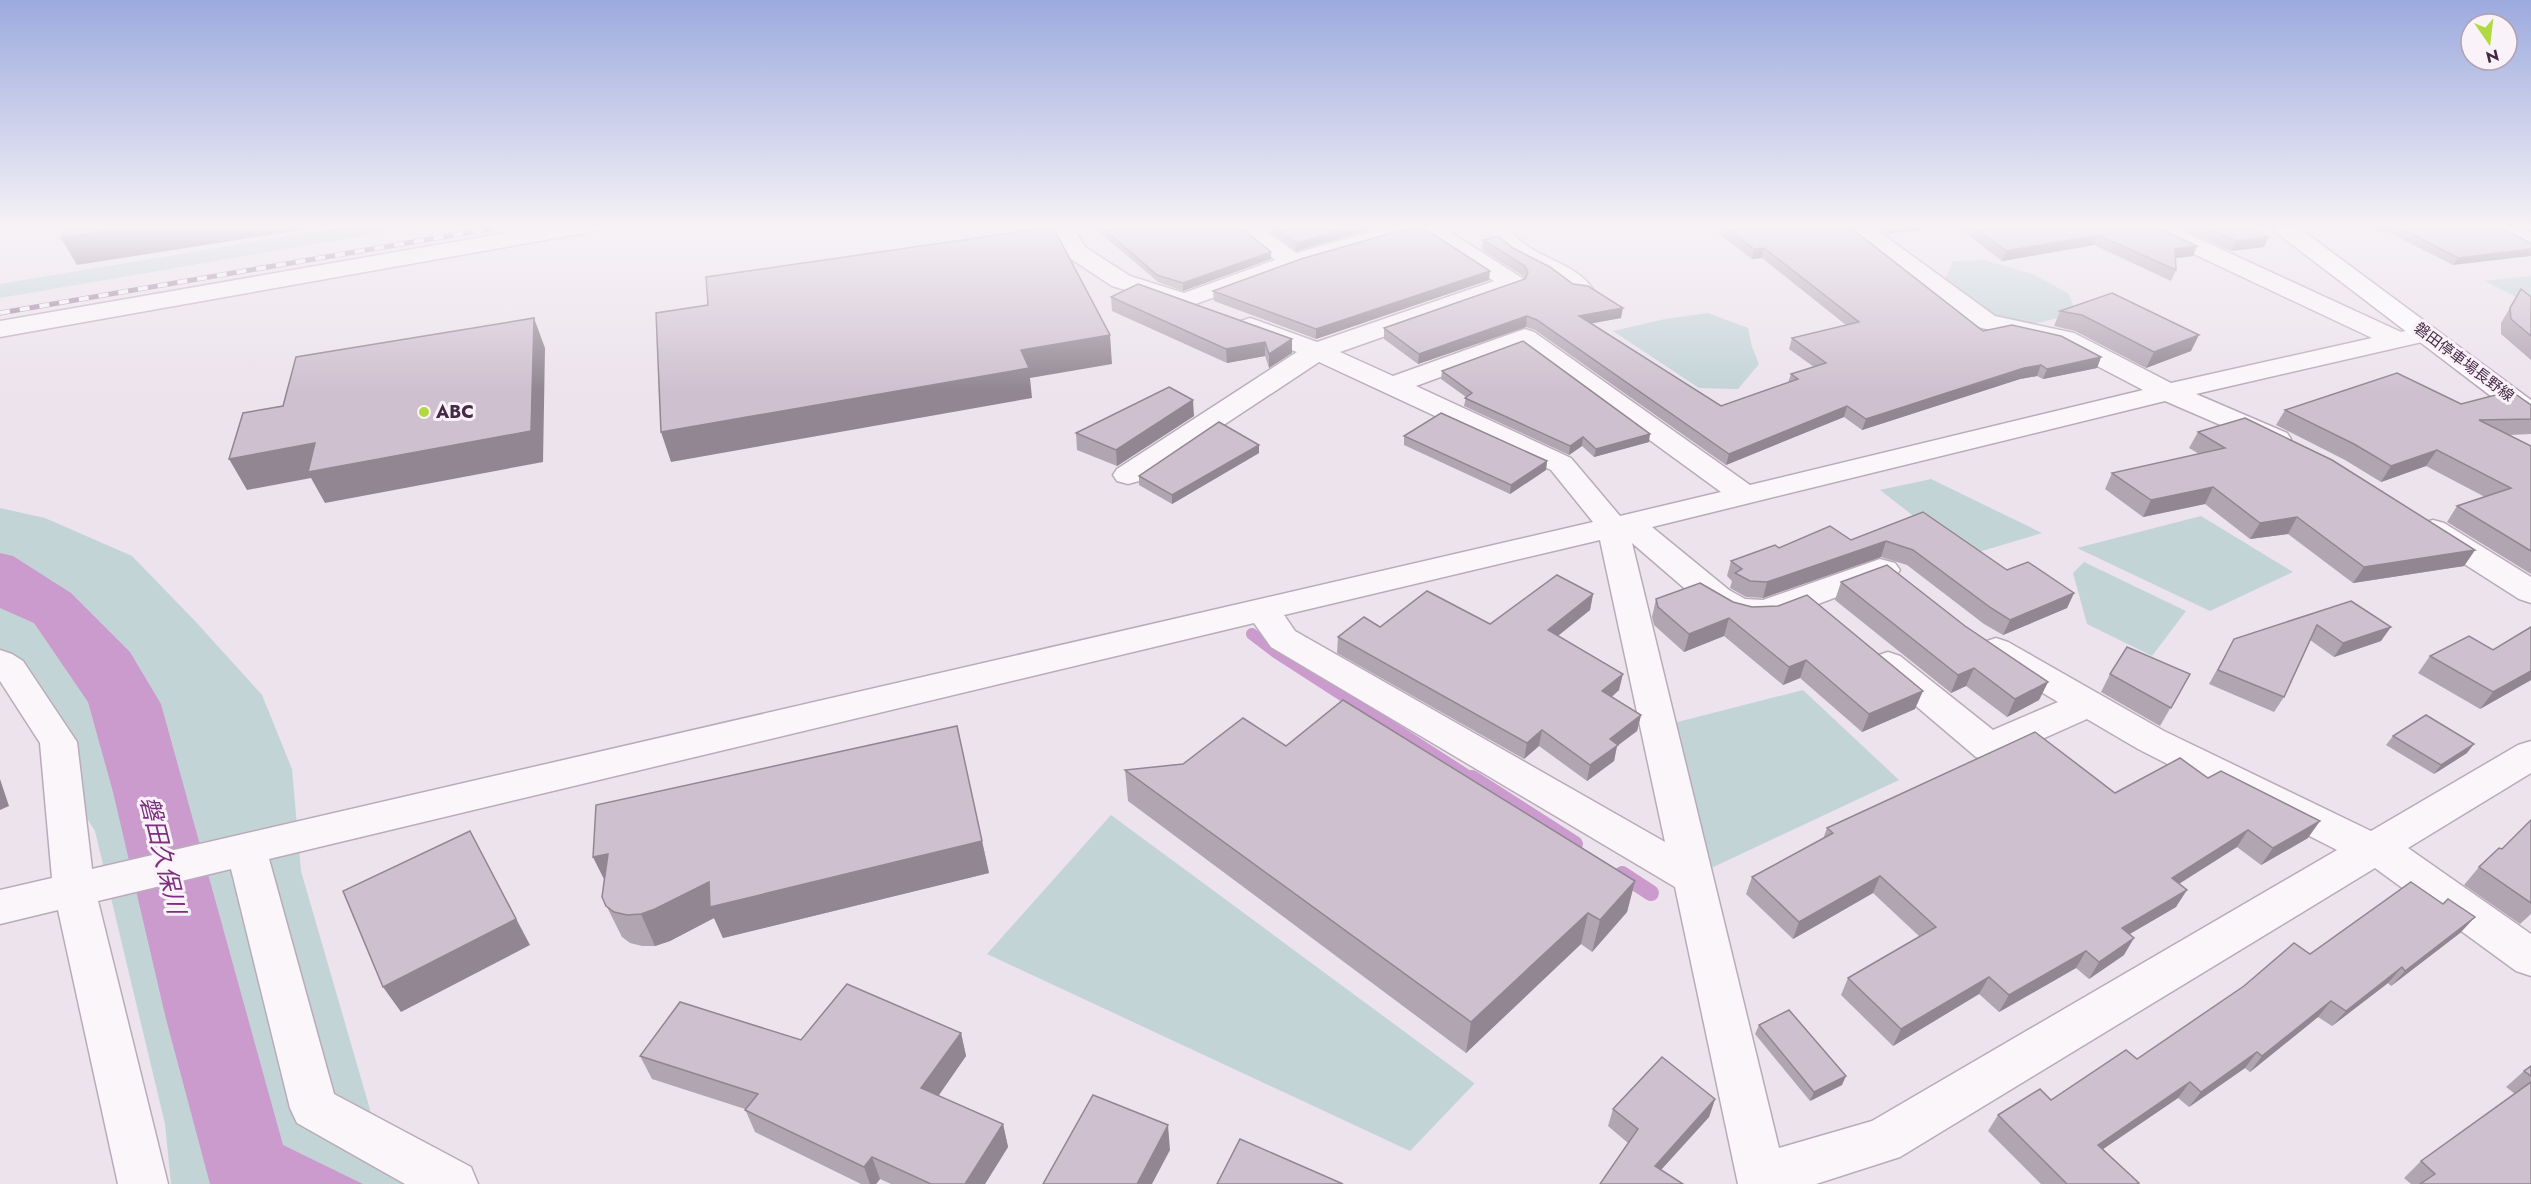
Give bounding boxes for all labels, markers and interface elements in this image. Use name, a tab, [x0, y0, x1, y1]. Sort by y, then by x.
north arrow	[2459, 12, 2519, 72]
text: N	[2484, 43, 2501, 69]
street label: 磐田停車場長野線	[2409, 317, 2519, 407]
place label: ABC	[435, 399, 474, 425]
marker: ABC	[417, 405, 431, 419]
water label: 磐田久保川	[132, 793, 195, 920]

